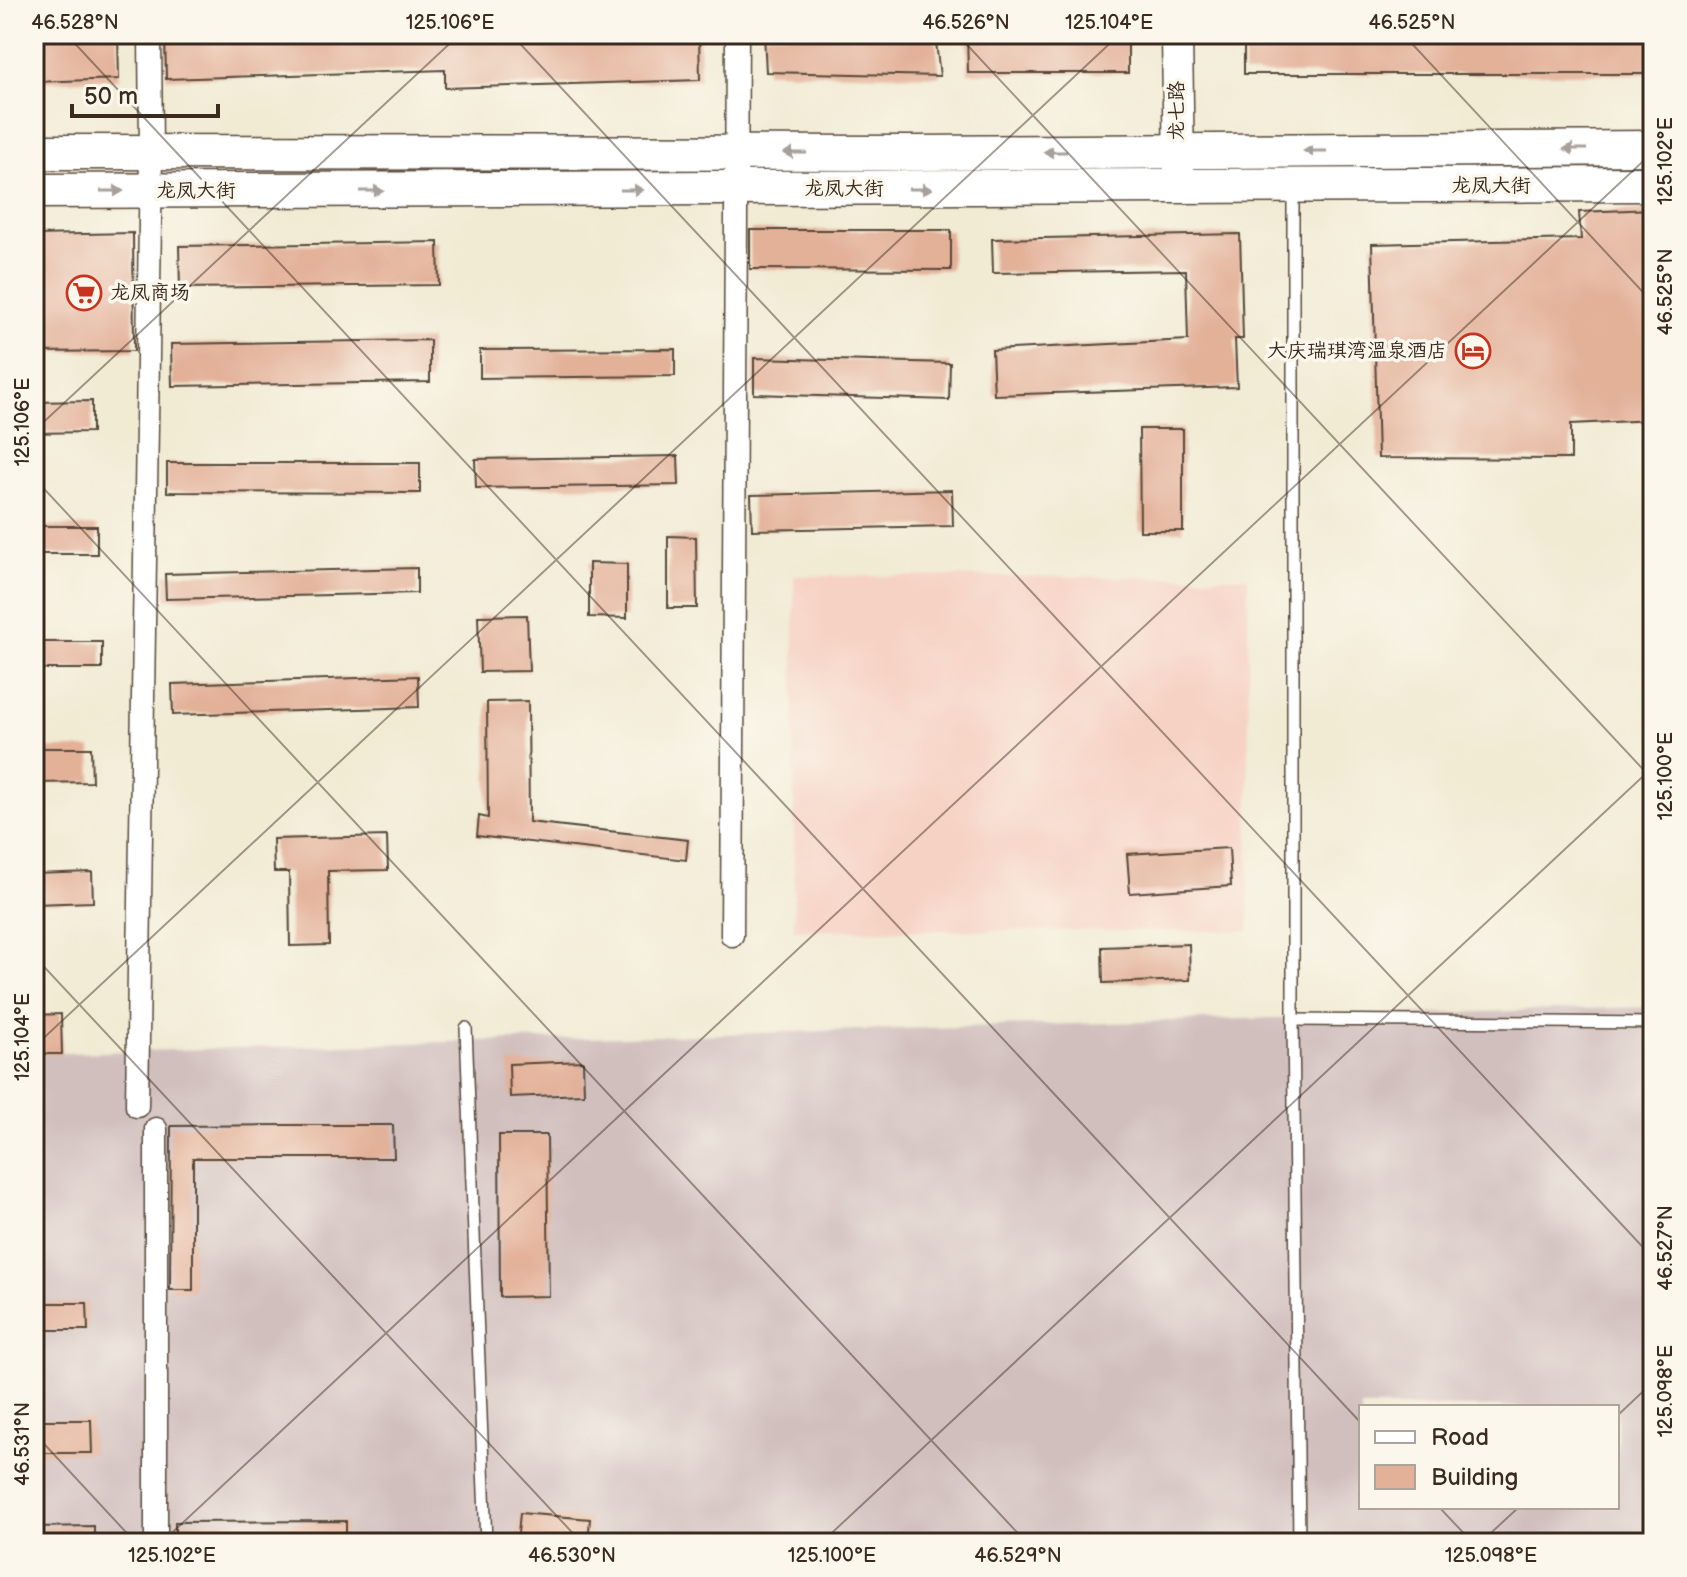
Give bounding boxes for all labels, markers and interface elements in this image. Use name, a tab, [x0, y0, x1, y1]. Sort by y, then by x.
text: 46.528°N	[31, 11, 119, 35]
text: 125.106°E	[406, 11, 494, 35]
text: 46.526°N	[922, 11, 1010, 35]
text: 125.104°E	[1065, 11, 1153, 35]
text: 46.525°N	[1368, 11, 1456, 35]
scale bar	[72, 68, 218, 118]
street label: 龙七路	[1165, 80, 1189, 141]
text: 50 m	[84, 82, 138, 111]
text: 125.102°E	[1654, 117, 1678, 205]
one-way arrow	[1562, 143, 1587, 155]
one-way arrow	[1302, 144, 1327, 157]
one-way arrow	[1042, 146, 1067, 159]
one-way arrow	[782, 147, 807, 159]
street label: 龙凤大街	[1451, 174, 1531, 198]
street label: 龙凤大街	[804, 177, 884, 201]
street label: 龙凤大街	[156, 179, 236, 203]
one-way arrow	[908, 183, 933, 195]
one-way arrow	[620, 184, 645, 196]
one-way arrow	[100, 185, 125, 197]
one-way arrow	[360, 185, 385, 197]
text: 46.525°N	[1654, 248, 1678, 336]
supermarket icon: 龙凤商场	[65, 274, 103, 312]
place label: 龙凤商场	[110, 281, 190, 305]
hotel icon: 大庆瑞琪湾温泉酒店	[1454, 332, 1492, 370]
place label: 大庆瑞琪湾温泉酒店	[1267, 339, 1447, 363]
text: 125.106°E	[11, 378, 35, 466]
text: 125.100°E	[1654, 732, 1678, 820]
text: 125.104°E	[11, 993, 35, 1081]
text: 46.527°N	[1654, 1205, 1678, 1291]
text: 125.098°E	[1654, 1345, 1678, 1437]
text: 46.531°N	[11, 1402, 35, 1486]
legend	[1359, 1405, 1619, 1509]
text: Road	[1431, 1423, 1489, 1452]
text: Building	[1431, 1463, 1518, 1492]
text: 125.102°E	[128, 1544, 216, 1568]
text: 46.530°N	[528, 1544, 616, 1568]
text: 125.100°E	[788, 1544, 876, 1568]
text: 46.529°N	[974, 1544, 1062, 1568]
text: 125.098°E	[1445, 1544, 1537, 1568]

